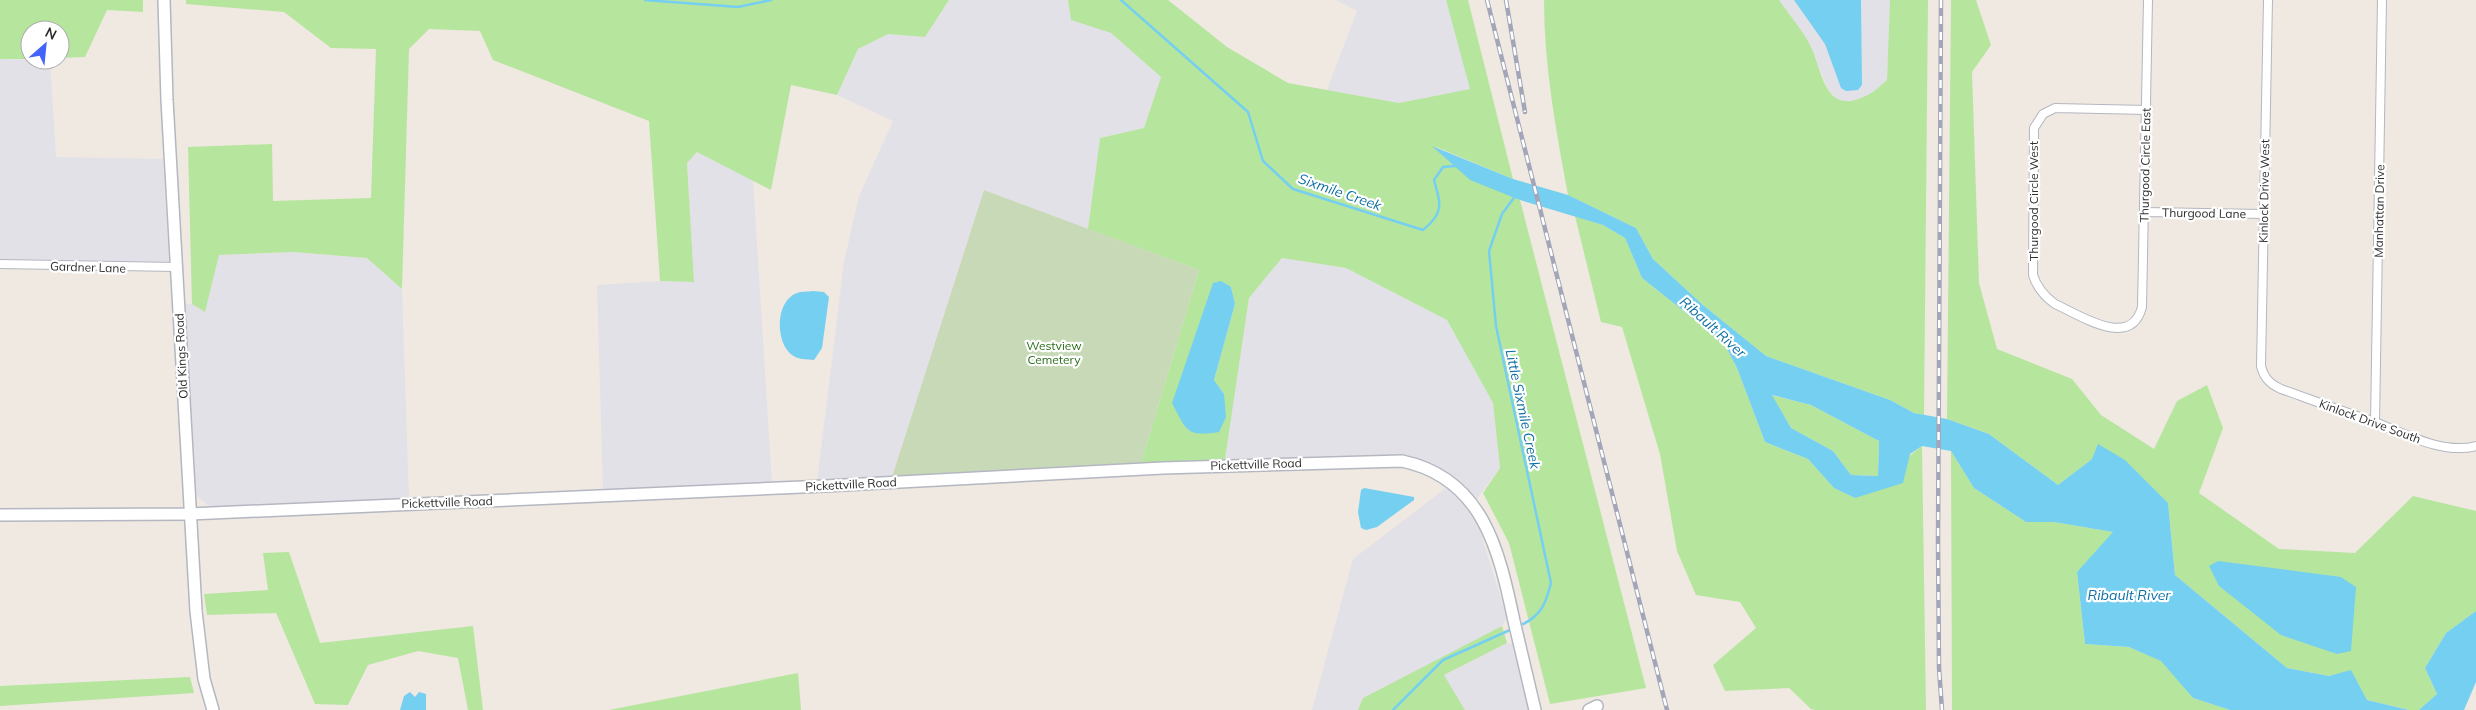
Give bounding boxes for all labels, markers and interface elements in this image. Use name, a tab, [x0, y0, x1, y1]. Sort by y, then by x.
north arrow	[20, 20, 70, 70]
text: N	[42, 23, 60, 44]
street label: Thurgood Circle East	[2136, 107, 2154, 223]
street label: Kinlock Drive West	[2256, 139, 2272, 243]
street label: Thurgood Circle West	[2026, 141, 2041, 261]
street label: Manhattan Drive	[2371, 164, 2387, 258]
water label: Sixmile Creek	[1296, 169, 1385, 215]
street label: Thurgood Lane	[2162, 205, 2246, 221]
street label: Gardner Lane	[50, 258, 126, 276]
water label: Ribault River	[1676, 293, 1750, 362]
street label: Old Kings Road	[171, 313, 191, 399]
park label: Westview Cemetery	[1026, 338, 1082, 367]
water label: Little Sixmile Creek	[1502, 347, 1545, 471]
street label: Kinlock Drive South	[2317, 396, 2423, 446]
street label: Pickettville Road	[1210, 455, 1302, 473]
street label: Pickettville Road	[805, 474, 897, 494]
street label: Pickettville Road	[401, 493, 493, 511]
water label: Ribault River	[2088, 586, 2171, 604]

